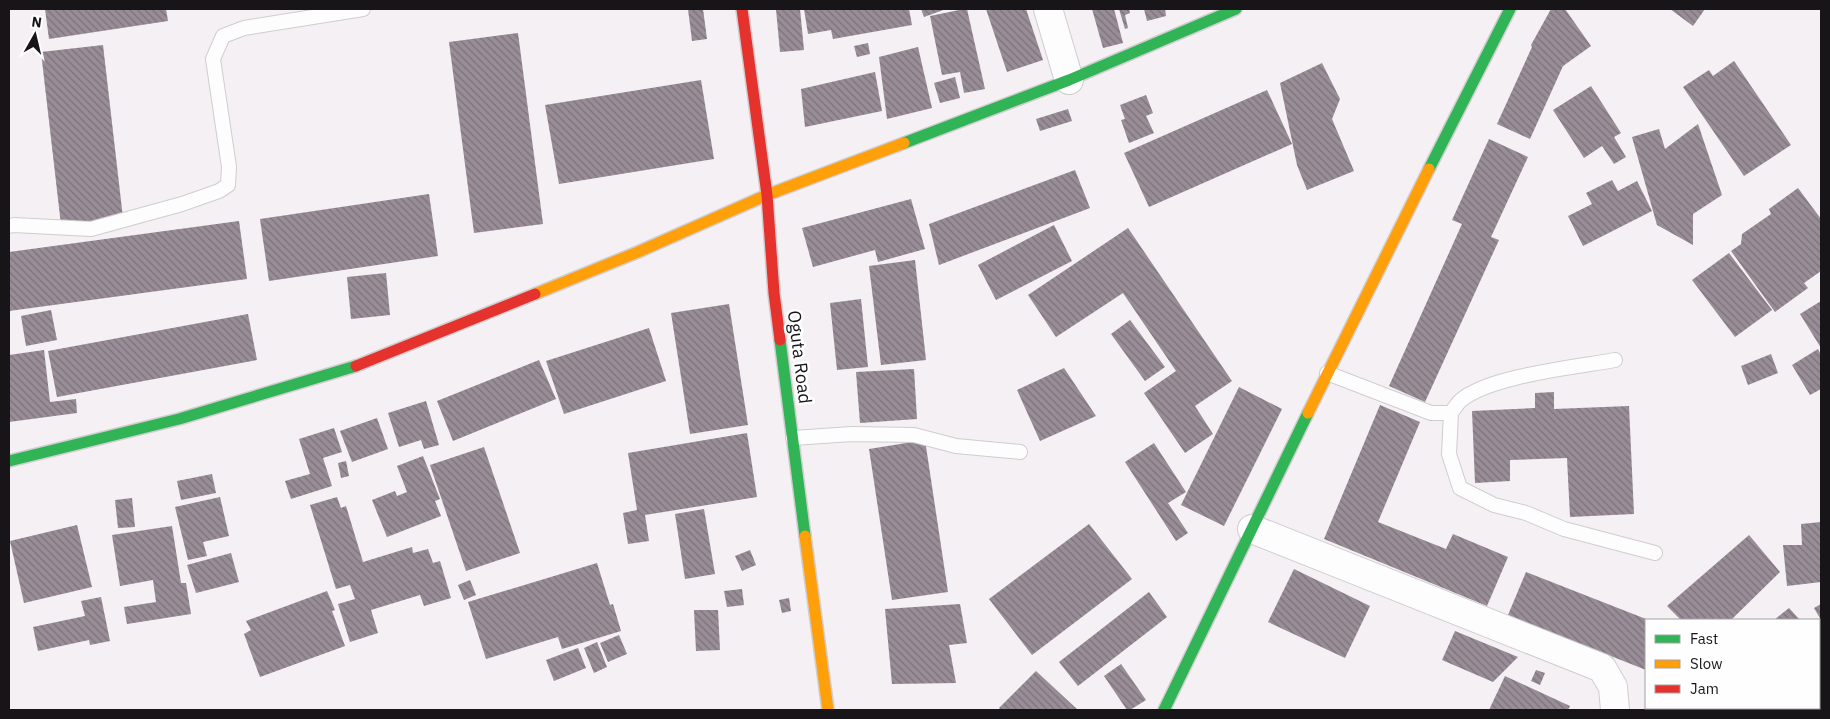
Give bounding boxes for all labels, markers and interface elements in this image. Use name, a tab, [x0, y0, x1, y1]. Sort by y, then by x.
north arrow	[10, 10, 60, 60]
text: N	[31, 13, 43, 32]
street label: Oguta Road	[783, 309, 817, 405]
legend	[1645, 619, 1820, 709]
text: Fast	[1690, 629, 1718, 648]
text: Slow	[1690, 654, 1723, 673]
text: Jam	[1690, 679, 1719, 698]

